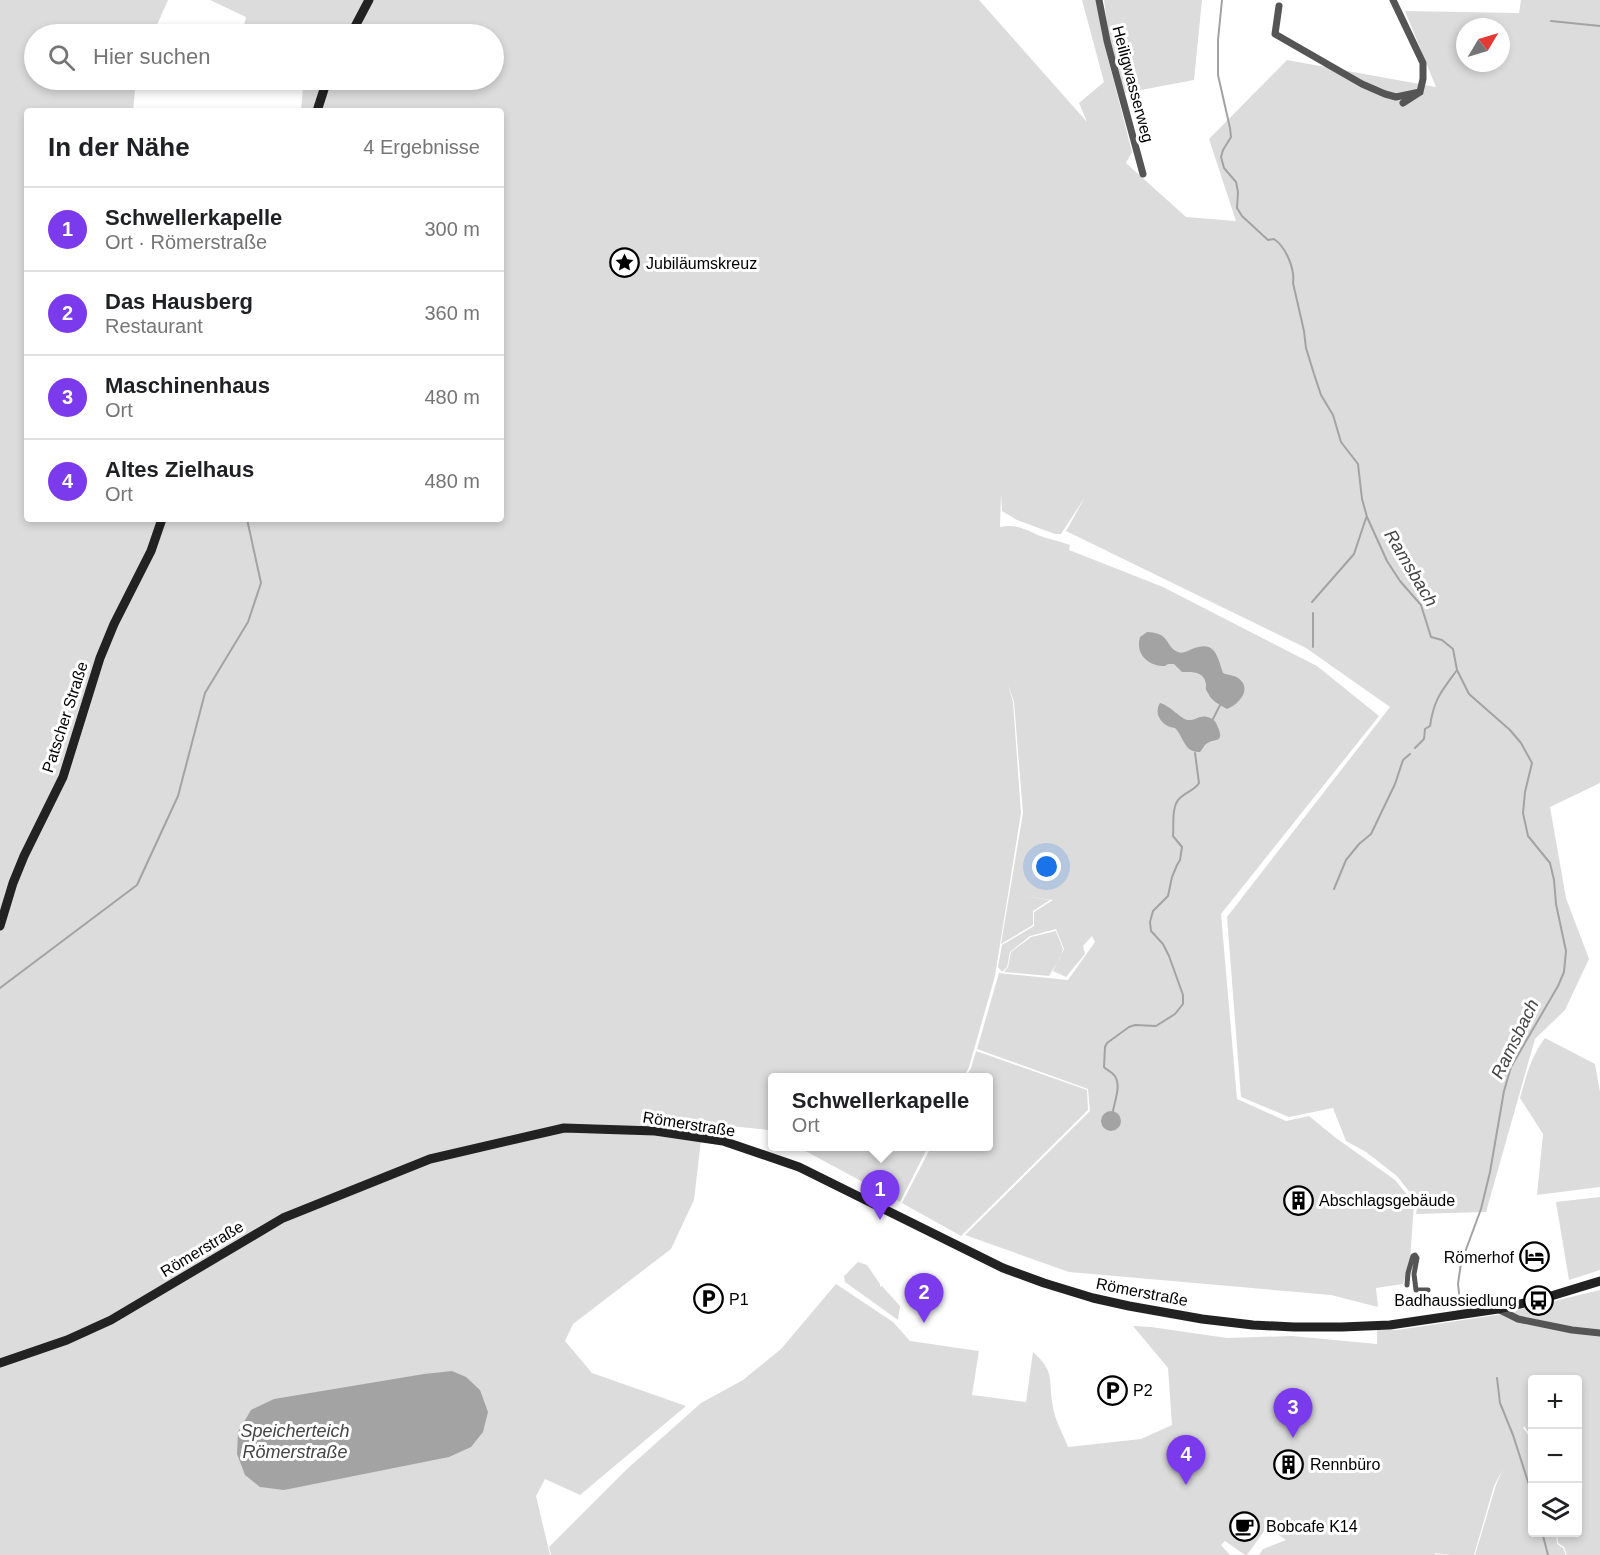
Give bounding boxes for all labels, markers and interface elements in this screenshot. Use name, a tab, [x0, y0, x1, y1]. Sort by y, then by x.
north arrow	[1456, 18, 1510, 72]
search box	[24, 24, 504, 90]
street label: Heiligwasserweg	[1109, 24, 1157, 144]
icon: search	[45, 41, 78, 74]
text: Hier suchen	[93, 44, 210, 69]
text: In der Nähe	[48, 132, 190, 162]
text: 4 Ergebnisse	[363, 136, 480, 158]
text: Schwellerkapelle	[105, 205, 282, 230]
text: 1	[62, 218, 73, 240]
text: 300 m	[424, 218, 480, 240]
text: Ort · Römerstraße	[105, 231, 267, 253]
place icon: Jubiläumskreuz	[609, 247, 641, 279]
place label: Jubiläumskreuz	[646, 255, 757, 272]
text: Das Hausberg	[105, 289, 253, 314]
text: 2	[62, 302, 73, 324]
text: 360 m	[424, 302, 480, 324]
text: Restaurant	[105, 315, 203, 337]
text: Maschinenhaus	[105, 373, 270, 398]
text: 3	[62, 386, 73, 408]
text: 480 m	[424, 386, 480, 408]
text: Ort	[105, 399, 133, 421]
text: Altes Zielhaus	[105, 457, 254, 482]
text: 4	[62, 470, 73, 492]
text: 480 m	[424, 470, 480, 492]
text: Ort	[105, 483, 133, 505]
water label: Ramsbach	[1380, 526, 1442, 610]
street label: Patscher Straße	[39, 659, 91, 775]
your location	[1032, 852, 1061, 881]
water label: Ramsbach	[1487, 996, 1543, 1082]
popup	[768, 1073, 993, 1151]
text: Schwellerkapelle	[792, 1088, 969, 1113]
street label: Römerstraße	[642, 1108, 737, 1140]
text: Ort	[792, 1114, 820, 1136]
pin: 1	[860, 1170, 900, 1220]
building icon: Abschlagsgebäude	[1282, 1184, 1314, 1216]
place label: Abschlagsgebäude	[1319, 1192, 1455, 1209]
street label: Römerstraße	[158, 1218, 246, 1280]
hotel icon: Römerhof	[1519, 1241, 1551, 1273]
place label: Römerhof	[1444, 1249, 1515, 1266]
pin: 2	[904, 1274, 944, 1323]
street label: Römerstraße	[1095, 1275, 1190, 1309]
parking icon: P1	[692, 1283, 724, 1315]
bus stop icon: Badhaussiedlung	[1522, 1284, 1554, 1316]
place label: P1	[729, 1291, 749, 1308]
place label: Badhaussiedlung	[1394, 1292, 1517, 1309]
parking icon: P2	[1096, 1374, 1128, 1406]
map controls	[1528, 1375, 1582, 1537]
button: +	[1528, 1375, 1582, 1429]
place label: P2	[1133, 1382, 1153, 1399]
pin: 3	[1274, 1388, 1312, 1438]
water label: Speicherteich Römerstraße	[240, 1421, 350, 1462]
button: −	[1528, 1429, 1582, 1483]
pin: 4	[1166, 1436, 1206, 1485]
building icon: Rennbüro	[1273, 1448, 1305, 1480]
place label: Rennbüro	[1310, 1456, 1380, 1473]
button: layers	[1528, 1483, 1582, 1537]
cafe icon: Bobcafe K14	[1229, 1510, 1261, 1542]
place label: Bobcafe K14	[1266, 1518, 1358, 1535]

